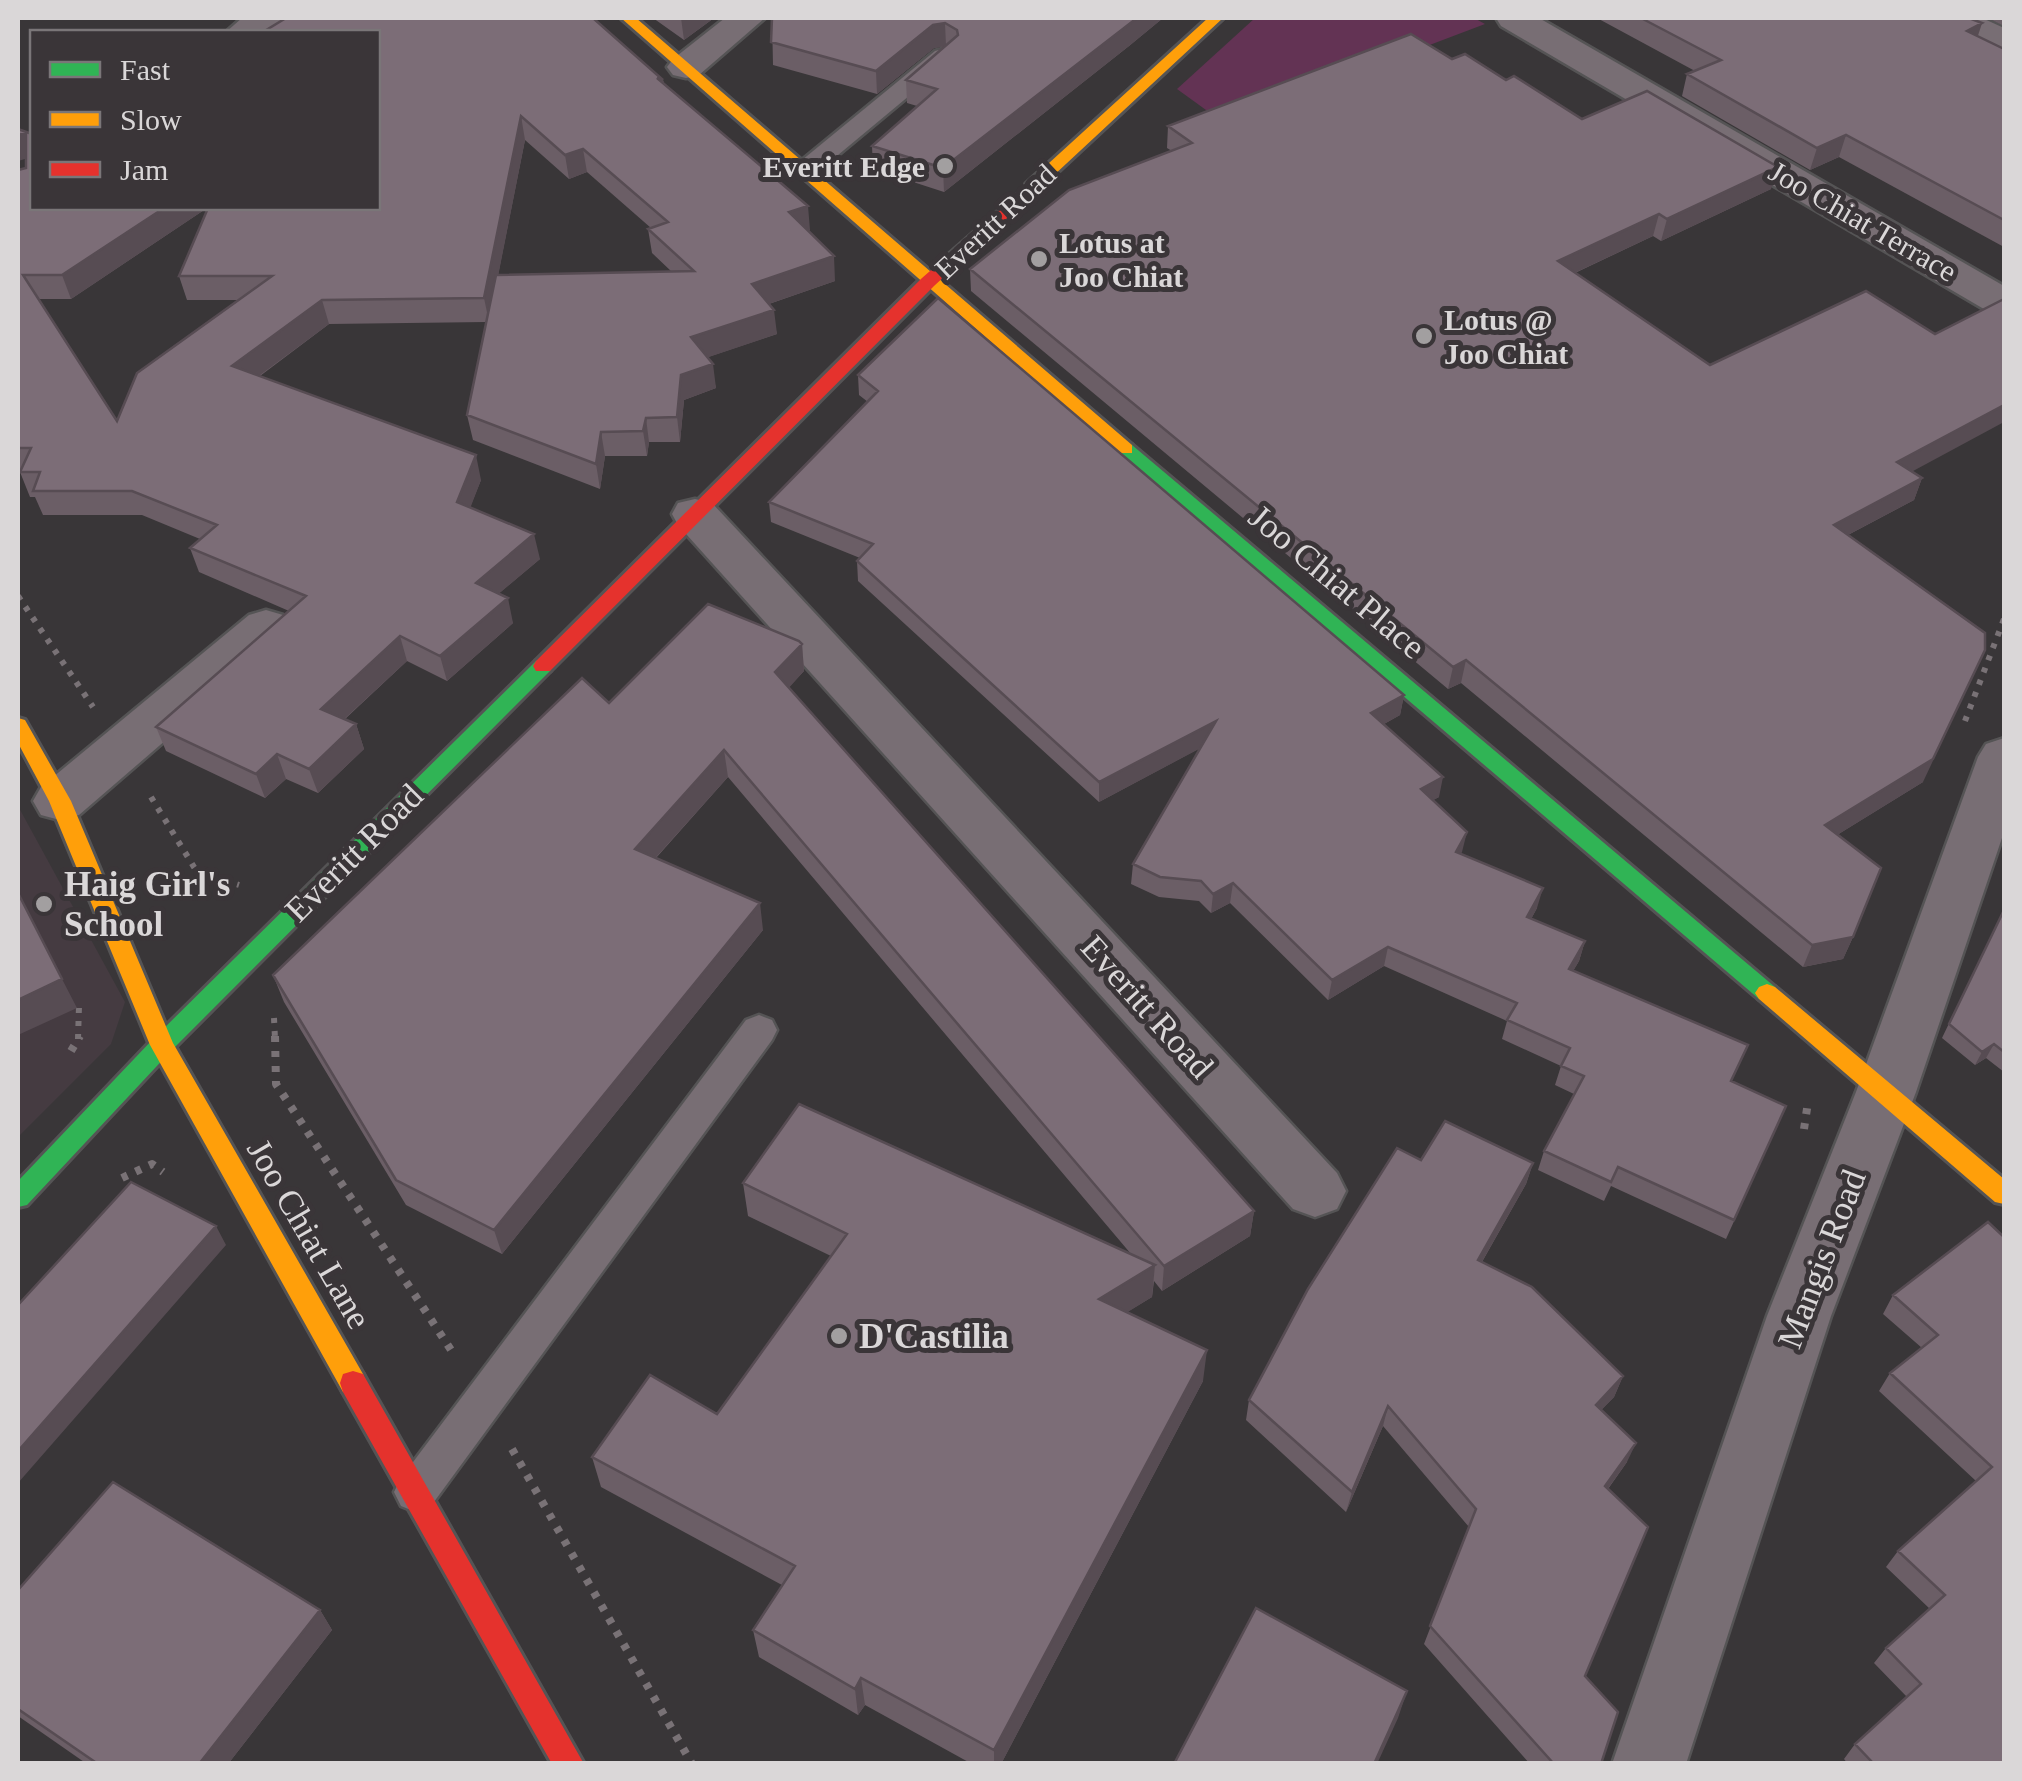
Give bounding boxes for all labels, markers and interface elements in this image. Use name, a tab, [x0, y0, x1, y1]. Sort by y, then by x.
legend	[30, 30, 380, 210]
text: Fast	[120, 53, 171, 86]
text: Slow	[120, 103, 182, 136]
place label: Everitt Edge	[763, 150, 925, 183]
text: Jam	[120, 153, 168, 186]
street label: Joo Chiat Terrace	[1764, 154, 1962, 288]
marker: Everitt Edge	[934, 155, 956, 177]
street label: Everitt Road	[928, 157, 1062, 285]
place label: Lotus at Joo Chiat	[1059, 226, 1183, 293]
marker: Lotus at Joo Chiat	[1028, 248, 1050, 270]
place label: Lotus @ Joo Chiat	[1444, 303, 1568, 370]
marker: Lotus @ Joo Chiat	[1413, 325, 1435, 347]
street label: Joo Chiat Place	[1241, 497, 1433, 667]
street label: Everitt Road	[277, 776, 431, 930]
place label: Haig Girl's School	[64, 865, 230, 944]
marker: Haig Girl's School	[33, 893, 55, 915]
street label: Everitt Road	[1073, 928, 1221, 1087]
street label: Joo Chiat Lane	[239, 1132, 379, 1336]
street label: Mangis Road	[1770, 1164, 1874, 1354]
place label: D'Castilia	[859, 1317, 1009, 1356]
marker: D'Castilia	[828, 1325, 850, 1347]

